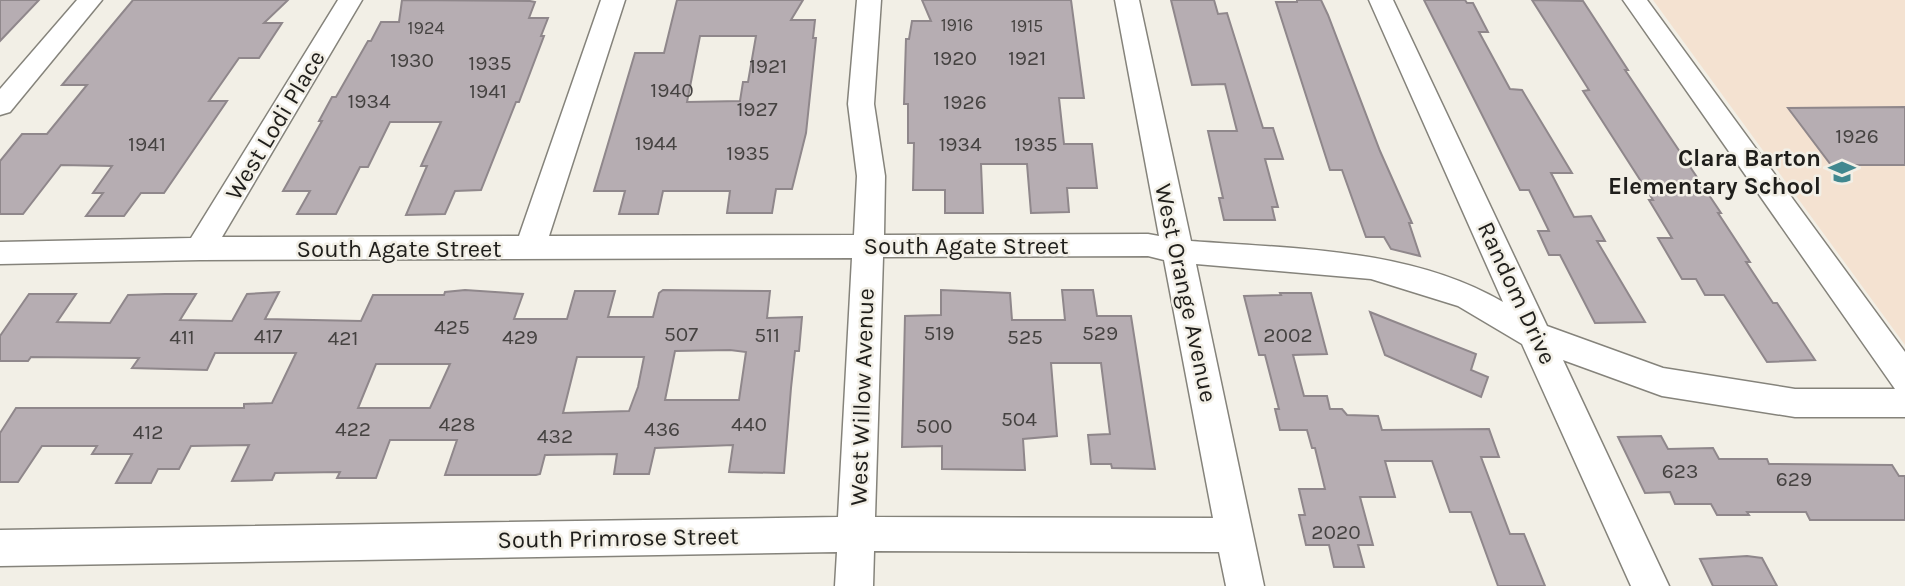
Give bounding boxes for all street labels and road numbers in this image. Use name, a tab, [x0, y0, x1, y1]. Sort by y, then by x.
street label: West Lodi Place	[219, 45, 331, 205]
street label: West Orange Avenue	[1149, 181, 1223, 405]
street label: Random Drive	[1472, 217, 1562, 369]
street label: South Agate Street	[864, 232, 1068, 260]
street label: South Agate Street	[297, 235, 501, 263]
street label: West Willow Avenue	[844, 288, 880, 506]
street label: South Primrose Street	[497, 522, 739, 554]

